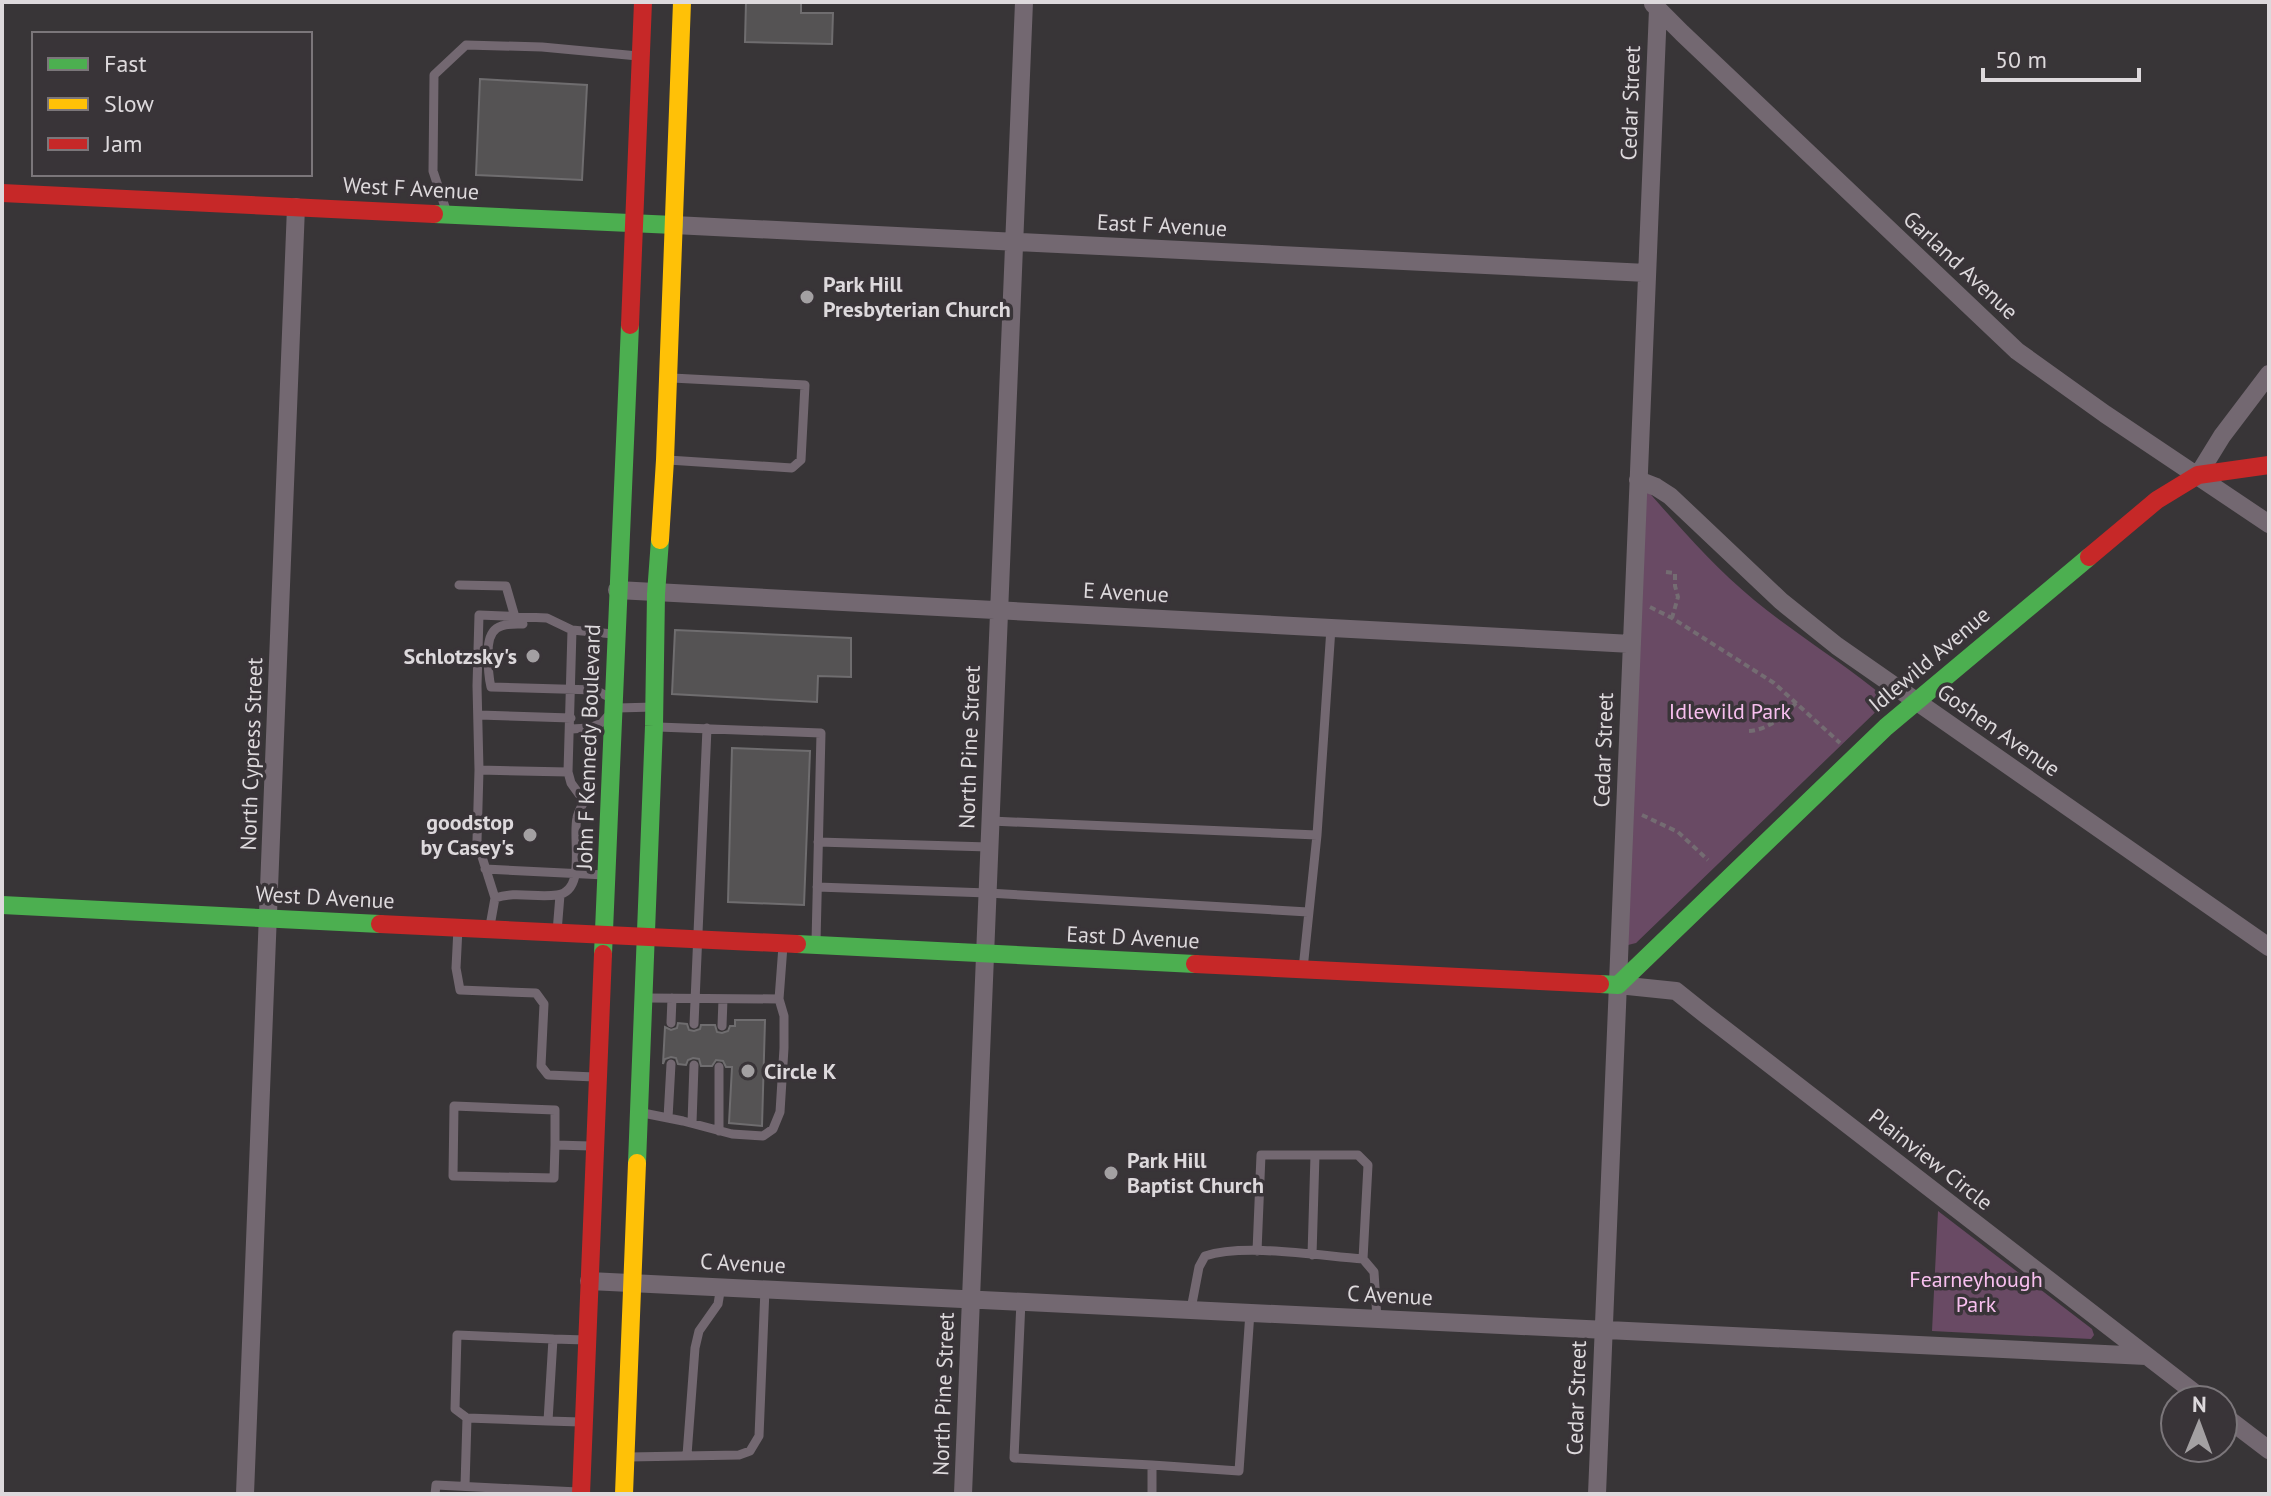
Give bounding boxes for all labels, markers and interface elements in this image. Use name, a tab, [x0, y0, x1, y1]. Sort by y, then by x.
legend	[32, 32, 312, 176]
scale bar	[1983, 32, 2139, 82]
street label: Cedar Street	[1614, 44, 1646, 161]
text: 50 m	[1995, 44, 2047, 75]
text: Fast	[104, 48, 147, 79]
text: Slow	[104, 88, 154, 119]
text: Jam	[103, 128, 142, 159]
street label: West F Avenue	[342, 170, 480, 206]
street label: Garland Avenue	[1898, 205, 2024, 325]
street label: East F Avenue	[1096, 208, 1228, 242]
place label: Park Hill Presbyterian Church	[823, 270, 1011, 323]
marker: Park Hill Presbyterian Church	[798, 288, 816, 306]
street label: E Avenue	[1082, 576, 1170, 608]
street label: Idlewild Avenue	[1863, 600, 1995, 718]
street label: John F Kennedy Boulevard	[570, 624, 606, 871]
place label: Schlotzsky's	[404, 642, 517, 670]
marker: Schlotzsky's	[524, 647, 542, 665]
street label: North Cypress Street	[234, 656, 268, 851]
street label: North Pine Street	[952, 664, 986, 829]
street label: Goshen Avenue	[1932, 677, 2066, 783]
street label: Cedar Street	[1587, 691, 1619, 808]
park label: Idlewild Park	[1669, 697, 1792, 725]
place label: goodstop by Casey's	[421, 808, 514, 861]
marker: goodstop by Casey's	[521, 826, 539, 844]
street label: West D Avenue	[255, 879, 395, 915]
street label: East D Avenue	[1066, 920, 1200, 954]
place label: Circle K	[764, 1057, 837, 1085]
marker: Circle K	[739, 1062, 757, 1080]
street label: Plainview Circle	[1863, 1102, 1999, 1216]
place label: Park Hill Baptist Church	[1127, 1146, 1264, 1199]
marker: Park Hill Baptist Church	[1102, 1164, 1120, 1182]
street label: C Avenue	[700, 1247, 786, 1279]
park label: Fearneyhough Park	[1909, 1265, 2043, 1318]
street label: C Avenue	[1347, 1279, 1433, 1311]
street label: North Pine Street	[926, 1311, 960, 1476]
street label: Cedar Street	[1560, 1339, 1592, 1456]
north arrow	[2159, 1384, 2239, 1464]
text: N	[2192, 1390, 2207, 1418]

